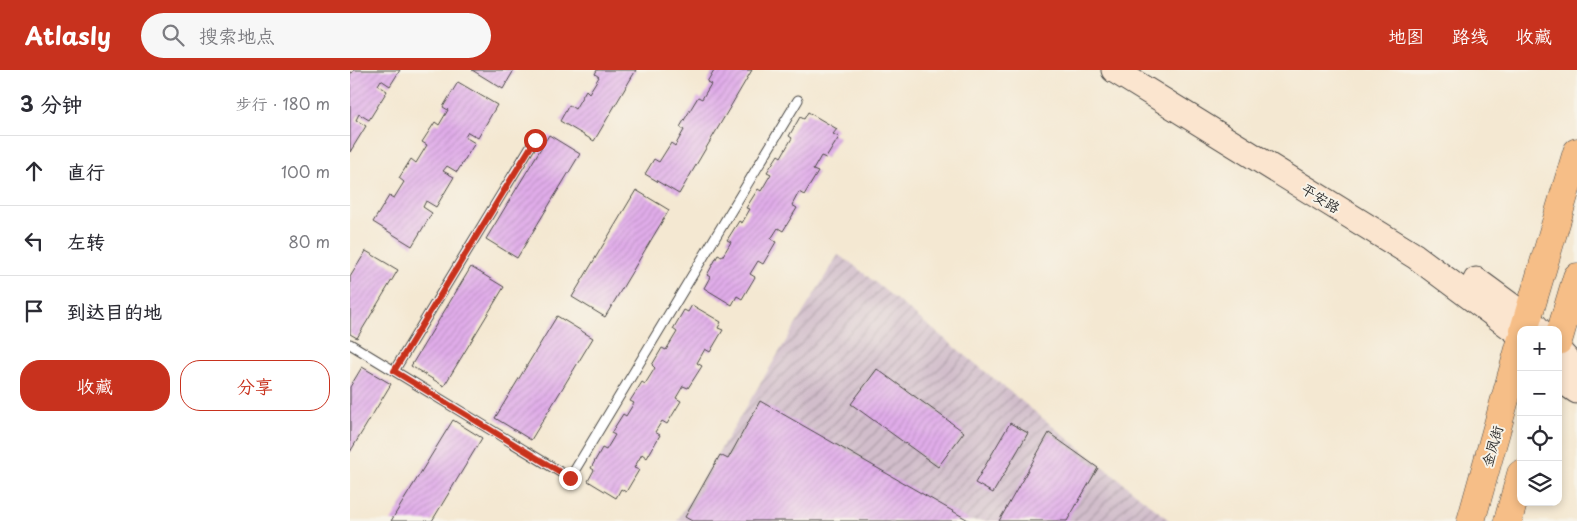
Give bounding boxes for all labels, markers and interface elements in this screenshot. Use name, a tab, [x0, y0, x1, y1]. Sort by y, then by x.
search box	[141, 13, 491, 58]
text: Atlasly	[25, 17, 111, 53]
icon: search	[159, 21, 187, 49]
text: 搜索地点	[199, 21, 275, 49]
text: 地图	[1388, 22, 1424, 49]
text: 路线	[1452, 22, 1488, 49]
text: 收藏	[1516, 22, 1552, 49]
text: 3 分钟	[20, 87, 83, 119]
text: 步行 · 180 m	[236, 91, 330, 115]
route start	[524, 129, 547, 152]
icon: ahead	[20, 157, 48, 185]
text: 直行	[67, 157, 105, 185]
text: 100 m	[281, 159, 330, 183]
street label: 平安路	[1298, 178, 1344, 218]
icon: left	[20, 227, 48, 255]
text: 左转	[67, 227, 105, 255]
text: 80 m	[288, 229, 330, 253]
icon: arrive	[20, 297, 48, 325]
text: 到达目的地	[67, 297, 162, 325]
map controls	[1517, 326, 1562, 506]
button: +	[1517, 326, 1562, 371]
button: 收藏	[20, 360, 170, 411]
button: 分享	[180, 360, 330, 411]
button: −	[1517, 371, 1562, 416]
button: locate	[1517, 416, 1562, 461]
street label: 金凤街	[1476, 423, 1508, 469]
button: layers	[1517, 461, 1562, 506]
route end	[559, 467, 582, 490]

